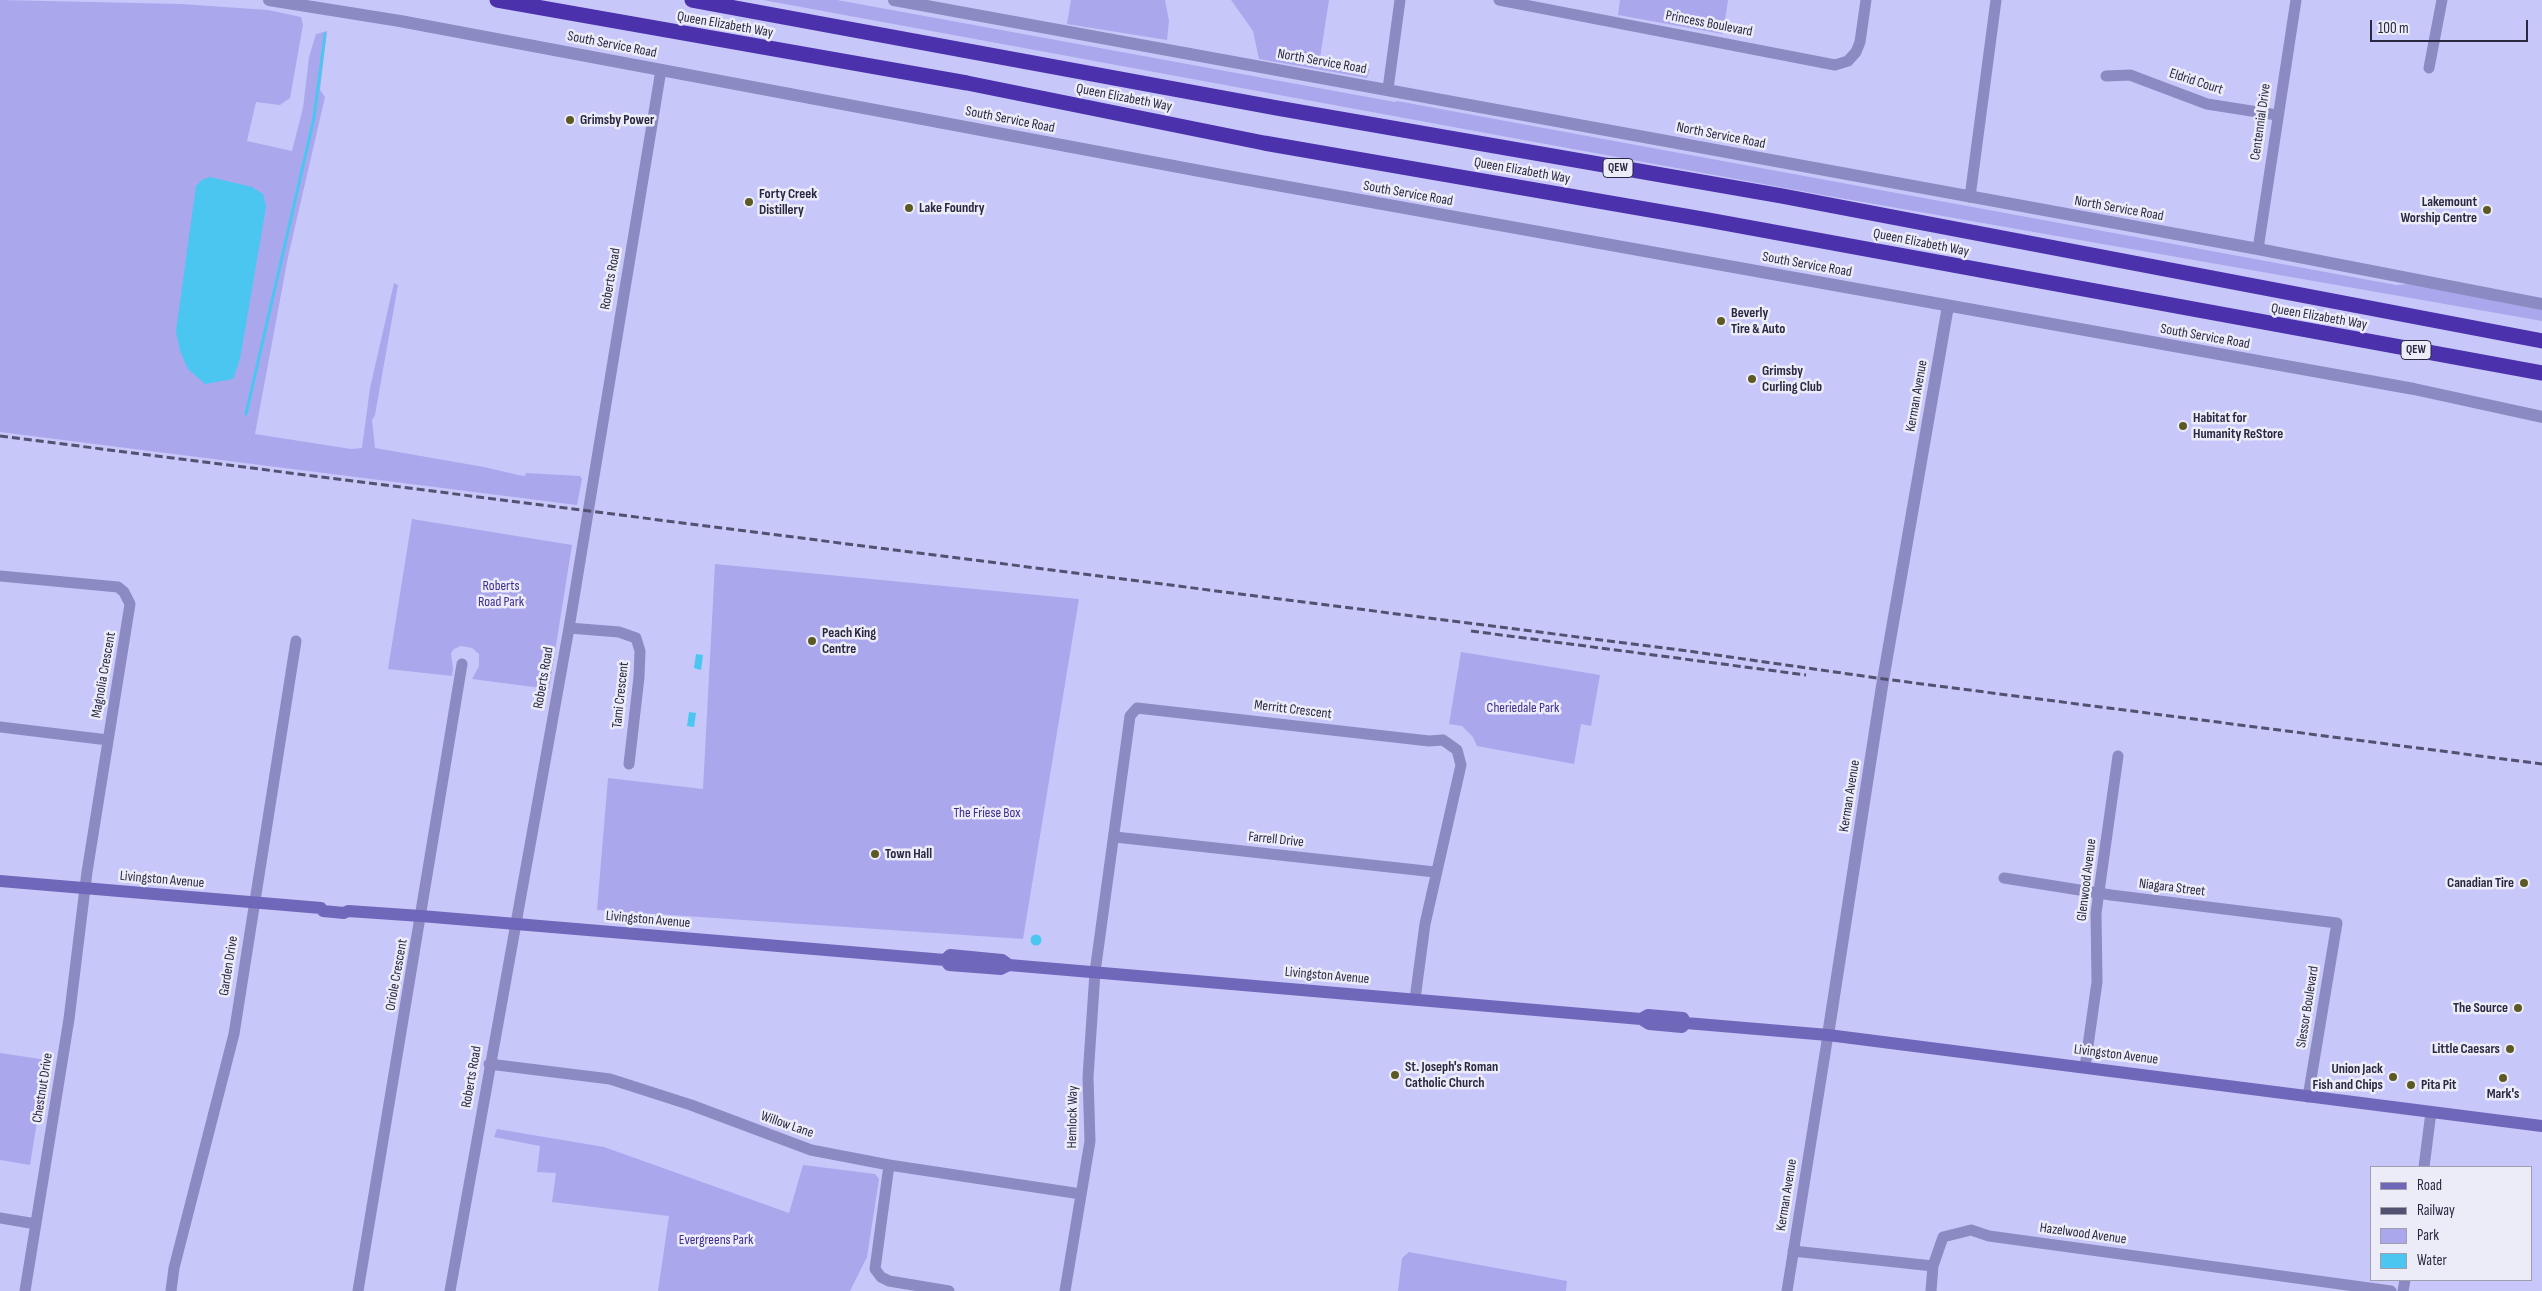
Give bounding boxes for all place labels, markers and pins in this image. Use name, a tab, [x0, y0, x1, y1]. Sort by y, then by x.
place label: Grimsby Power	[580, 112, 654, 128]
marker: Grimsby Power	[564, 114, 576, 126]
place label: Forty Creek Distillery	[759, 186, 817, 218]
place label: Lakemount Worship Centre	[2400, 194, 2477, 226]
marker: Forty Creek Distillery	[743, 196, 755, 208]
place label: Lake Foundry	[919, 200, 985, 216]
marker: Lake Foundry	[903, 202, 915, 214]
marker: Lakemount Worship Centre	[2481, 204, 2493, 216]
place label: Beverly Tire & Auto	[1731, 305, 1785, 338]
marker: Beverly Tire & Auto	[1715, 315, 1727, 327]
place label: Grimsby Curling Club	[1762, 363, 1822, 396]
marker: Grimsby Curling Club	[1746, 373, 1758, 385]
place label: Habitat for Humanity ReStore	[2193, 410, 2283, 442]
marker: Habitat for Humanity ReStore	[2177, 420, 2189, 432]
place label: Peach King Centre	[822, 625, 876, 658]
marker: Peach King Centre	[806, 635, 818, 647]
place label: Town Hall	[885, 846, 932, 862]
marker: Town Hall	[869, 848, 881, 860]
place label: Canadian Tire	[2447, 875, 2514, 891]
marker: Canadian Tire	[2518, 877, 2530, 889]
place label: The Source	[2453, 1000, 2508, 1016]
marker: The Source	[2512, 1002, 2524, 1014]
place label: Little Caesars	[2432, 1041, 2500, 1057]
marker: Little Caesars	[2504, 1043, 2516, 1055]
place label: St. Joseph's Roman Catholic Church	[1405, 1059, 1498, 1092]
place label: Union Jack Fish and Chips	[2313, 1061, 2383, 1094]
marker: St. Joseph's Roman Catholic Church	[1389, 1069, 1401, 1081]
marker: Union Jack Fish and Chips	[2387, 1071, 2399, 1083]
marker: Mark's	[2497, 1072, 2509, 1084]
place label: Pita Pit	[2421, 1077, 2456, 1093]
marker: Pita Pit	[2405, 1079, 2417, 1091]
place label: Mark's	[2487, 1086, 2519, 1102]

